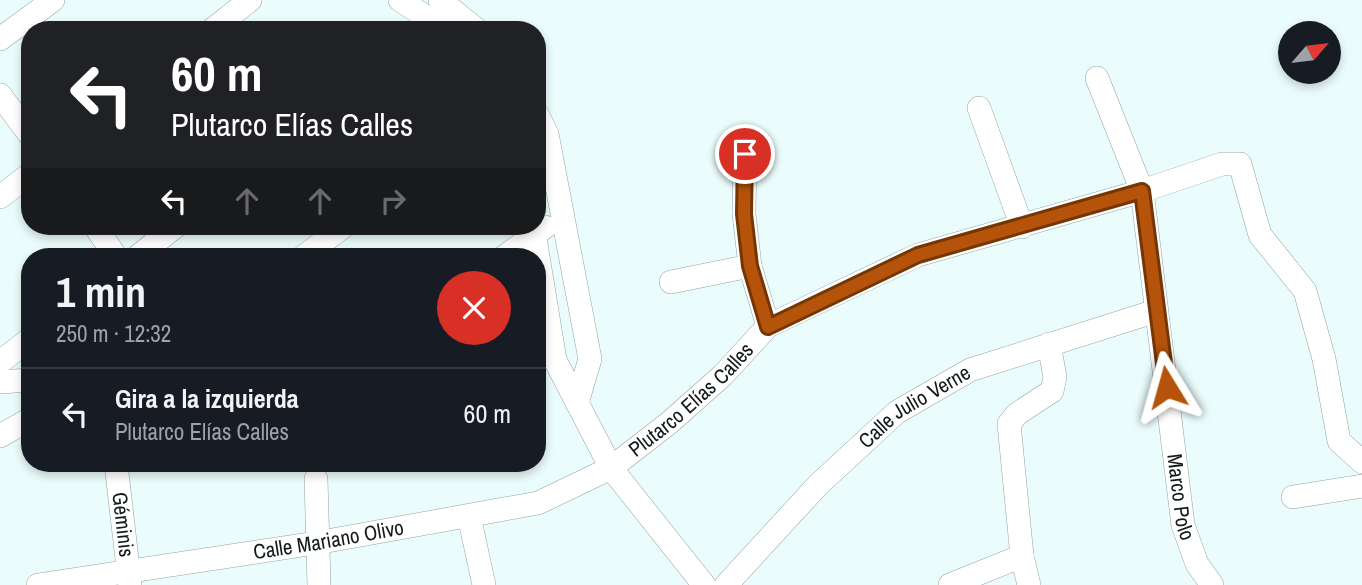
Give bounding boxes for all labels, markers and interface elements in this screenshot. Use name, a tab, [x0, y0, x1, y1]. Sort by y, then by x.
north arrow	[1278, 21, 1340, 84]
map controls	[1278, 21, 1341, 84]
text: 60 m	[171, 40, 263, 106]
icon: left	[56, 49, 147, 140]
text: Plutarco Elías Calles	[171, 103, 413, 146]
pin	[715, 124, 775, 184]
icon: arrive	[726, 135, 764, 173]
icon: left	[155, 182, 193, 220]
icon: ahead	[228, 182, 266, 220]
icon: ahead	[301, 182, 339, 220]
icon: right	[374, 182, 412, 220]
text: 1 min	[56, 264, 146, 320]
button: close	[437, 271, 511, 345]
text: 250 m · 12:32	[56, 318, 171, 349]
street label: Plutarco Elías Calles	[622, 336, 760, 463]
position arrow	[1130, 350, 1204, 424]
street label: Calle Julio Verne	[852, 358, 976, 455]
text: Gira a la izquierda	[115, 381, 299, 416]
icon: left	[56, 395, 94, 433]
text: 60 m	[464, 396, 511, 431]
text: Plutarco Elías Calles	[115, 416, 289, 447]
street label: Marco Polo	[1160, 452, 1202, 544]
street label: Géminis	[105, 491, 142, 559]
street label: Calle Mariano Olivo	[251, 512, 406, 566]

